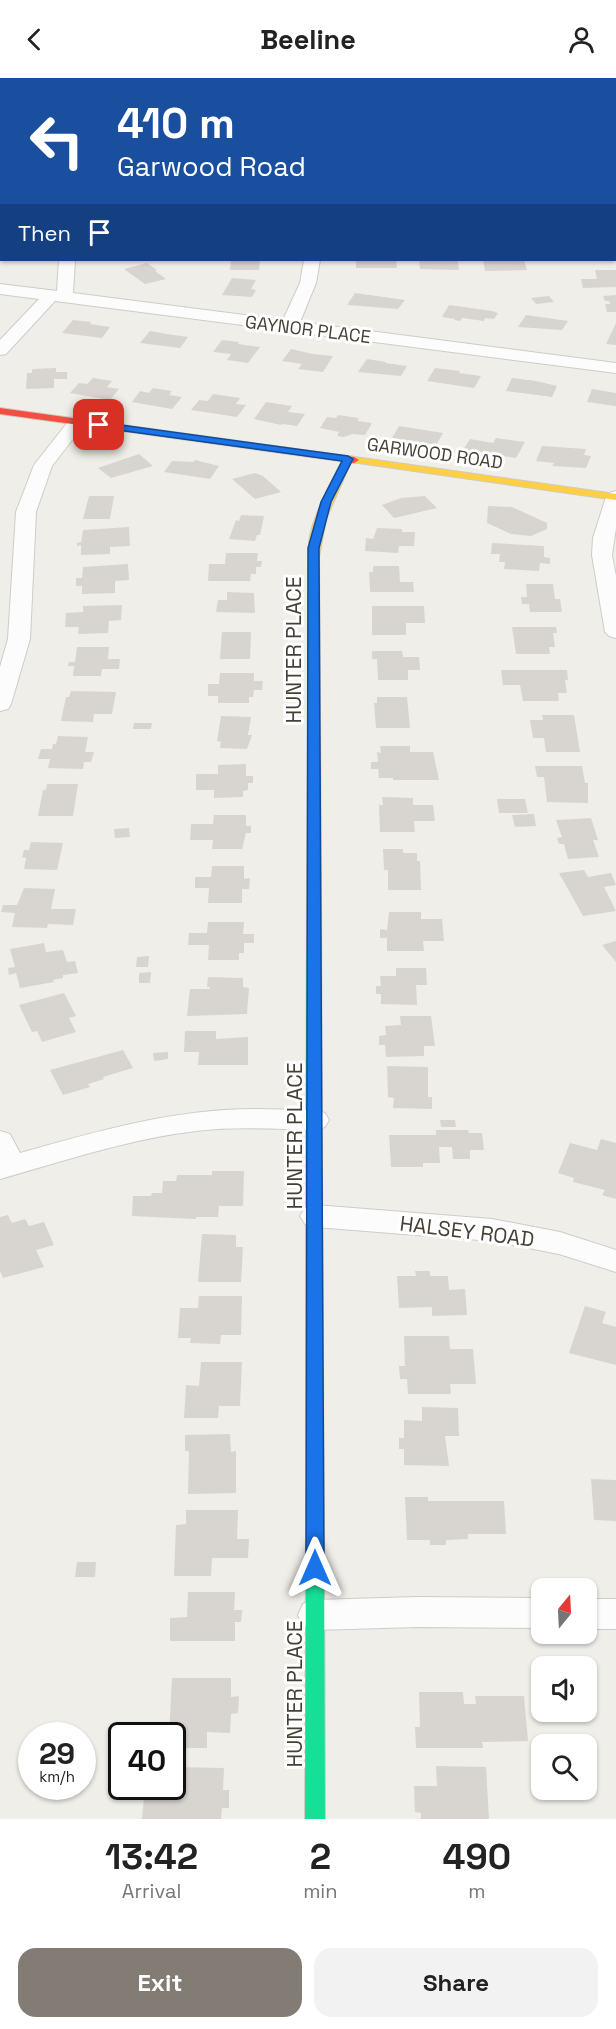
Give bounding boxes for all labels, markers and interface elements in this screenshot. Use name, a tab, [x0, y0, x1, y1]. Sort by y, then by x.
text: Beeline	[260, 22, 356, 57]
icon: back	[18, 23, 51, 56]
icon: person	[565, 23, 598, 56]
text: 410 m	[117, 97, 235, 150]
icon: left	[18, 102, 96, 180]
text: Garwood Road	[117, 149, 306, 184]
icon: arrive	[83, 216, 116, 249]
text: Then	[18, 219, 71, 247]
street label: GAYNOR PLACE	[244, 310, 372, 348]
pin	[73, 399, 124, 450]
icon: arrive	[82, 408, 115, 441]
street label: GARWOOD ROAD	[366, 432, 504, 474]
street label: HUNTER PLACE	[280, 577, 307, 723]
street label: HUNTER PLACE	[281, 1063, 308, 1209]
street label: HALSEY ROAD	[398, 1209, 536, 1253]
position arrow	[283, 1536, 347, 1600]
north arrow	[531, 1578, 597, 1644]
map controls	[531, 1578, 597, 1800]
street label: HUNTER PLACE	[281, 1621, 308, 1767]
button: sound	[531, 1656, 597, 1722]
speed limit sign: 40	[108, 1722, 186, 1800]
text: 29	[39, 1734, 75, 1773]
button: search	[531, 1734, 597, 1800]
text: km/h	[39, 1767, 75, 1786]
text: 13:42	[105, 1834, 198, 1880]
text: 2	[310, 1834, 331, 1880]
text: 490	[443, 1834, 511, 1880]
text: Arrival	[122, 1878, 181, 1904]
text: min	[303, 1878, 338, 1904]
text: m	[468, 1878, 485, 1904]
button: Exit	[18, 1948, 302, 2017]
button: Share	[314, 1948, 598, 2017]

